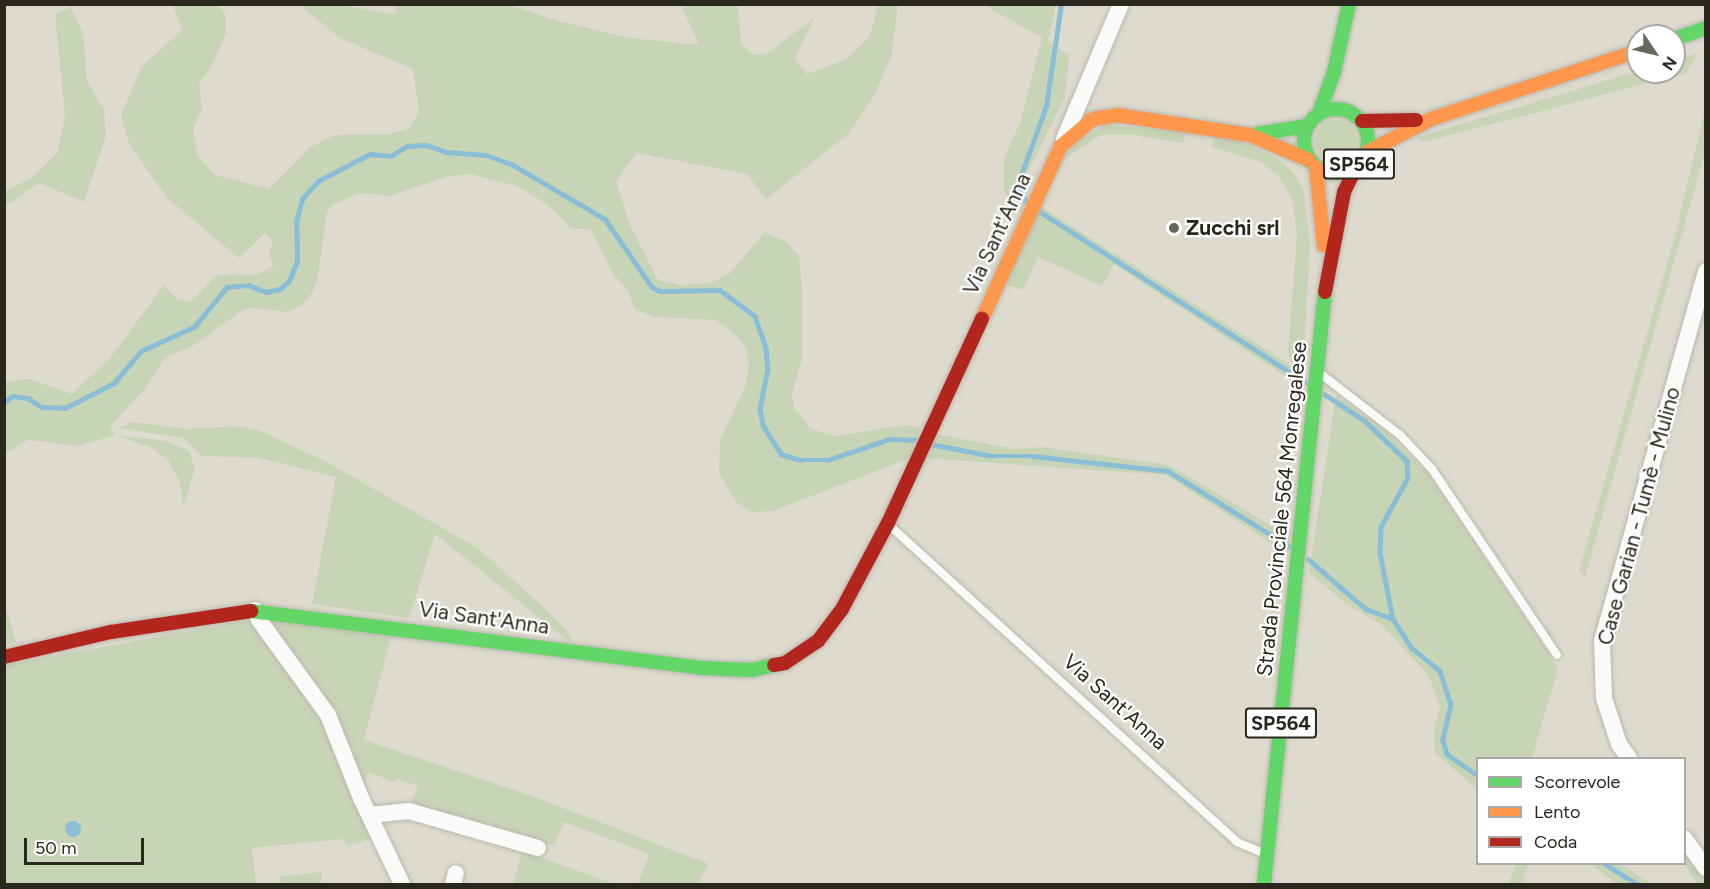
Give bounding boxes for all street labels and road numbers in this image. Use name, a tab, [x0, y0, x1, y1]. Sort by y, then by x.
road number: SP564	[1322, 147, 1396, 181]
street label: Via Sant'Anna	[958, 169, 1036, 299]
street label: Strada Provinciale 564 Monregalese	[1252, 340, 1312, 678]
street label: Case Garian - Tumè - Mulino	[1592, 384, 1686, 648]
street label: Via Sant'Anna	[417, 596, 551, 640]
street label: Via Sant'Anna	[1058, 649, 1172, 755]
road number: SP564	[1244, 706, 1318, 740]

